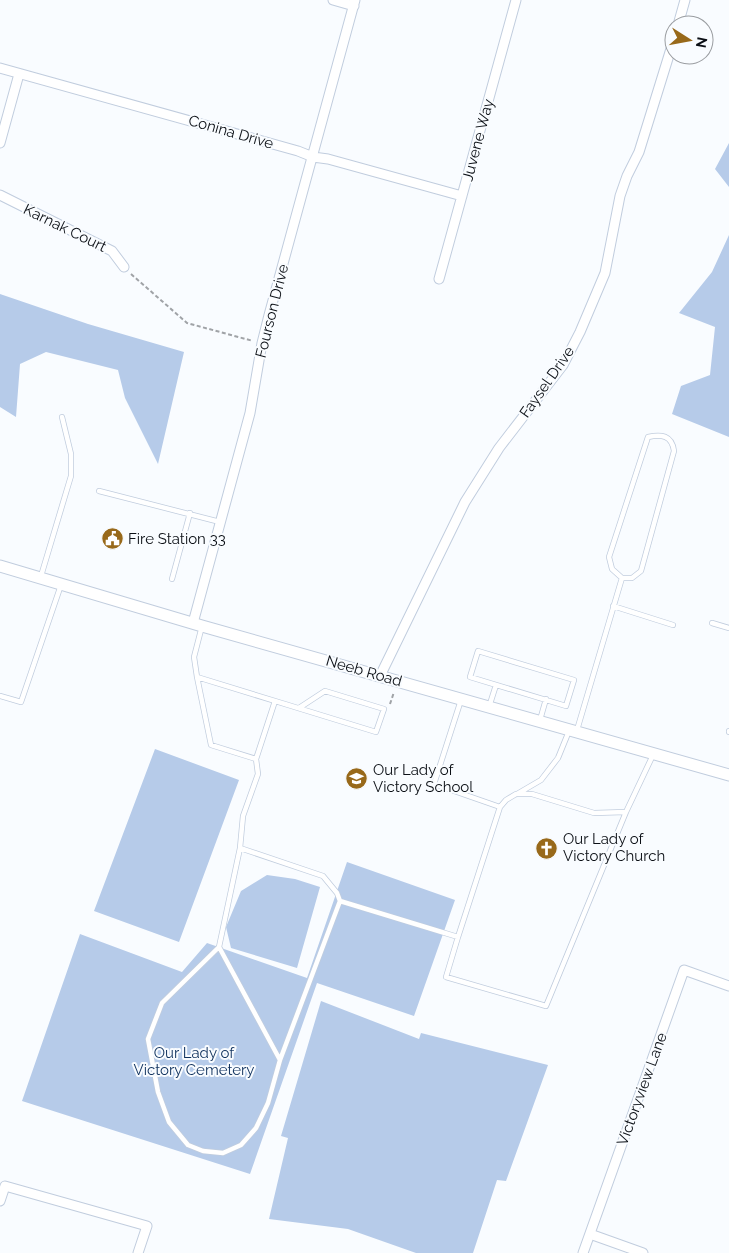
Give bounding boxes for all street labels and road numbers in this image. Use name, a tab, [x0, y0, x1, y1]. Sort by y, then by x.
street label: Juvene Way	[458, 97, 498, 183]
street label: Conina Drive	[186, 111, 276, 153]
street label: Karnak Court	[21, 200, 109, 256]
street label: Fourson Drive	[252, 262, 292, 360]
street label: Faysel Drive	[516, 343, 578, 421]
street label: Neeb Road	[324, 652, 404, 690]
street label: Victoryview Lane	[613, 1030, 671, 1148]

